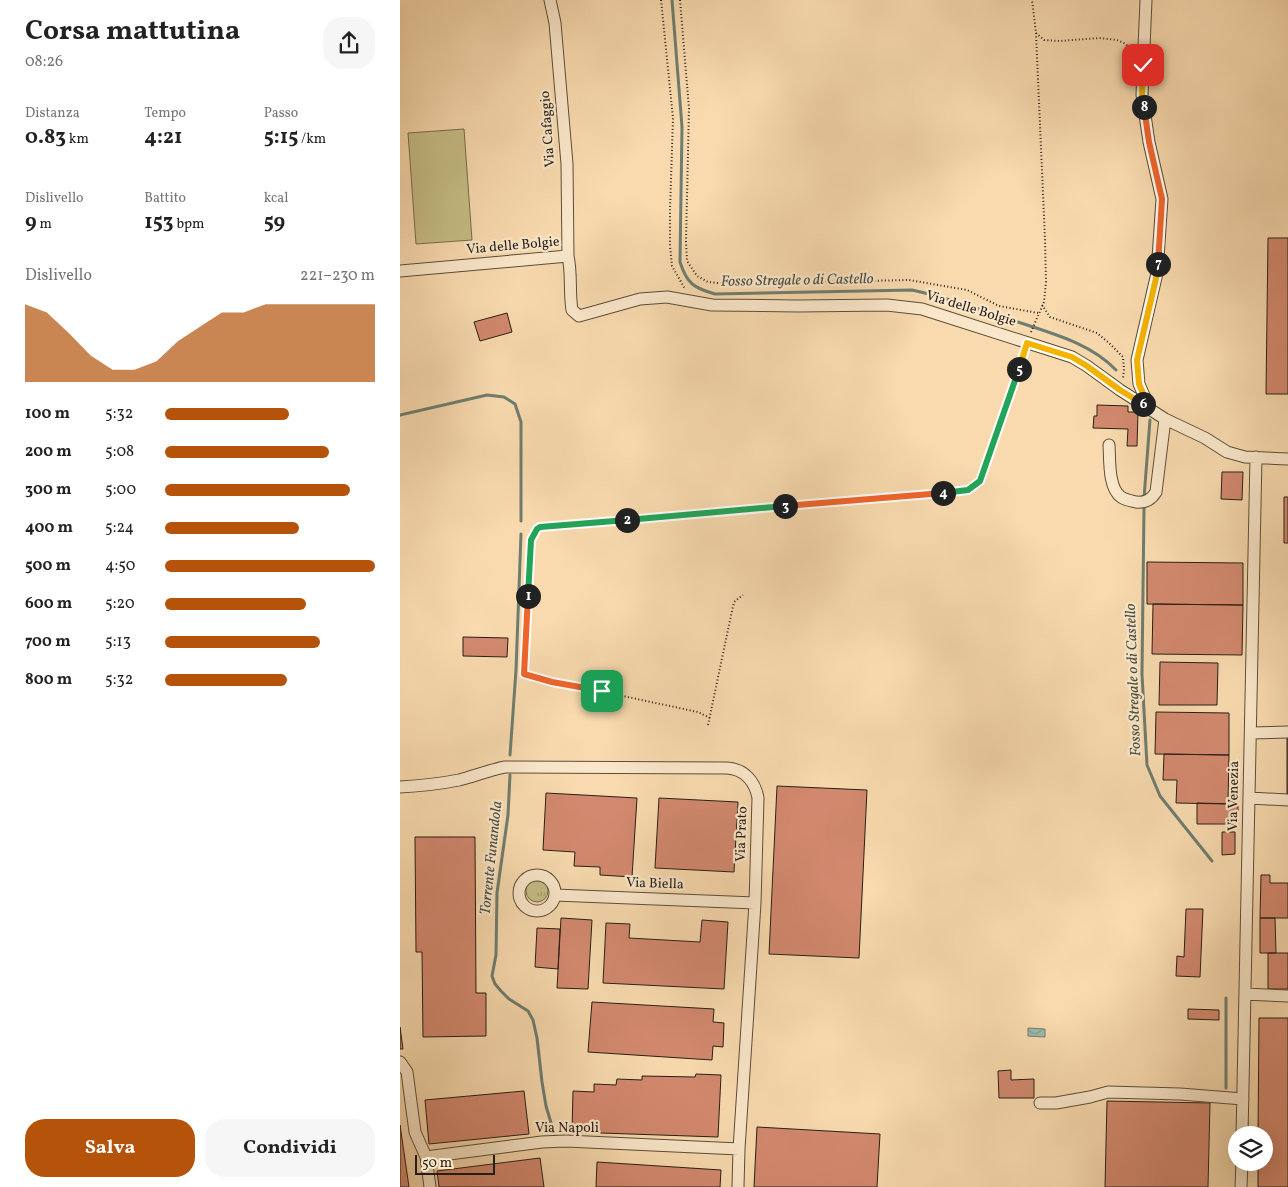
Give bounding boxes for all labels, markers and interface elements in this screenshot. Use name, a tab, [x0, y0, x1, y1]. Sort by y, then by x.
text: Corsa mattutina	[25, 12, 240, 51]
button: share	[323, 17, 375, 69]
pin	[1122, 44, 1164, 86]
text: 08:26	[25, 51, 63, 73]
icon: check	[1129, 51, 1157, 79]
street label: Via Cafaggio	[536, 90, 560, 168]
pin: 8	[1132, 94, 1156, 120]
text: 8	[1141, 98, 1148, 117]
text: Distanza	[25, 104, 80, 123]
text: Tempo	[144, 104, 186, 123]
text: Passo	[264, 104, 298, 123]
text: 0.83	[25, 123, 66, 152]
text: 4:21	[144, 123, 182, 152]
text: 5:15	[264, 123, 298, 152]
text: km	[66, 130, 89, 149]
text: /km	[298, 130, 326, 149]
text: Dislivello	[25, 189, 84, 208]
text: Battito	[144, 189, 186, 208]
text: kcal	[264, 189, 289, 208]
text: 9	[25, 208, 37, 237]
text: 153	[144, 208, 174, 237]
text: 59	[264, 208, 285, 237]
text: m	[37, 215, 52, 234]
text: bpm	[174, 215, 204, 234]
street label: Via delle Bolgie	[466, 232, 561, 260]
pin: 7	[1146, 252, 1170, 276]
text: 7	[1155, 255, 1162, 274]
text: Dislivello	[25, 265, 92, 287]
text: 221–230 m	[300, 265, 375, 287]
water label: Fosso Stregale o di Castello	[720, 269, 874, 293]
street label: Via delle Bolgie	[924, 286, 1019, 332]
pin: 5	[1006, 356, 1032, 382]
text: 5	[1016, 360, 1023, 379]
pin: 6	[1130, 392, 1156, 416]
text: 6	[1140, 395, 1147, 414]
text: 100 m	[25, 403, 70, 425]
text: 5:32	[105, 403, 133, 425]
text: 200 m	[25, 441, 72, 463]
text: 5:08	[105, 441, 134, 463]
text: 300 m	[25, 479, 71, 501]
text: 5:00	[105, 479, 136, 501]
pin: 4	[930, 480, 956, 506]
text: 4	[939, 484, 948, 503]
pin: 3	[772, 494, 798, 518]
text: 3	[782, 497, 789, 516]
pin: 2	[614, 508, 640, 532]
text: 2	[624, 511, 631, 530]
text: 400 m	[25, 517, 73, 539]
text: 5:24	[105, 517, 134, 539]
text: 500 m	[25, 555, 71, 577]
text: 4:50	[105, 555, 135, 577]
pin: 1	[516, 584, 540, 608]
text: 1	[526, 587, 531, 606]
text: 600 m	[25, 593, 72, 615]
text: 5:20	[105, 593, 135, 615]
water label: Fosso Stregale o di Castello	[1121, 603, 1147, 757]
text: 700 m	[25, 631, 71, 653]
text: 5:13	[105, 631, 131, 653]
text: 800 m	[25, 669, 72, 691]
text: 5:32	[105, 669, 133, 691]
pin	[581, 670, 623, 712]
icon: arrive	[588, 677, 616, 705]
street label: Via Venezia	[1224, 761, 1244, 831]
water label: Torrente Funandola	[476, 800, 508, 916]
street label: Via Prato	[732, 806, 752, 862]
street label: Via Biella	[626, 873, 684, 895]
button: Salva	[25, 1119, 195, 1177]
button: Condividi	[205, 1119, 375, 1177]
street label: Via Napoli	[535, 1119, 599, 1138]
map controls	[1228, 1126, 1273, 1171]
button: layers	[1228, 1126, 1273, 1171]
scale bar	[415, 1152, 495, 1175]
text: 50 m	[422, 1154, 452, 1173]

